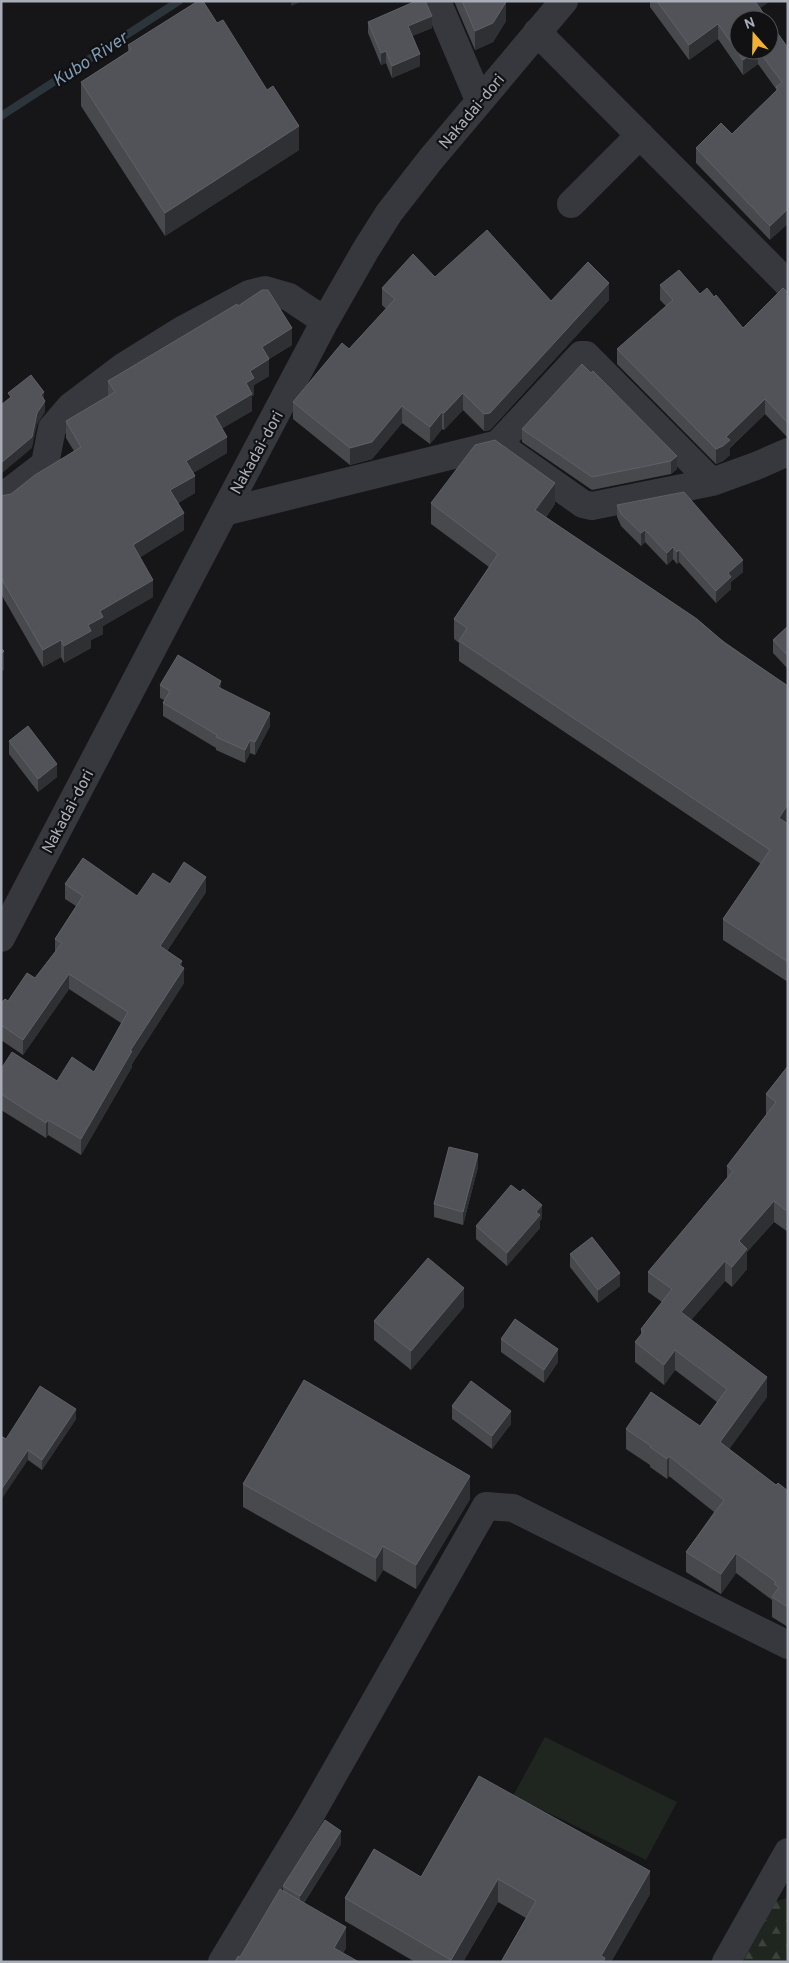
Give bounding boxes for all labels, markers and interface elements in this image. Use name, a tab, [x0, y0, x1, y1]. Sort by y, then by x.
north arrow	[729, 10, 779, 60]
text: N	[742, 14, 758, 34]
water label: Kubo River	[49, 26, 135, 93]
street label: Nakadai-dori	[435, 71, 510, 154]
street label: Nakadai-dori	[227, 408, 289, 498]
street label: Nakadai-dori	[38, 767, 99, 857]

